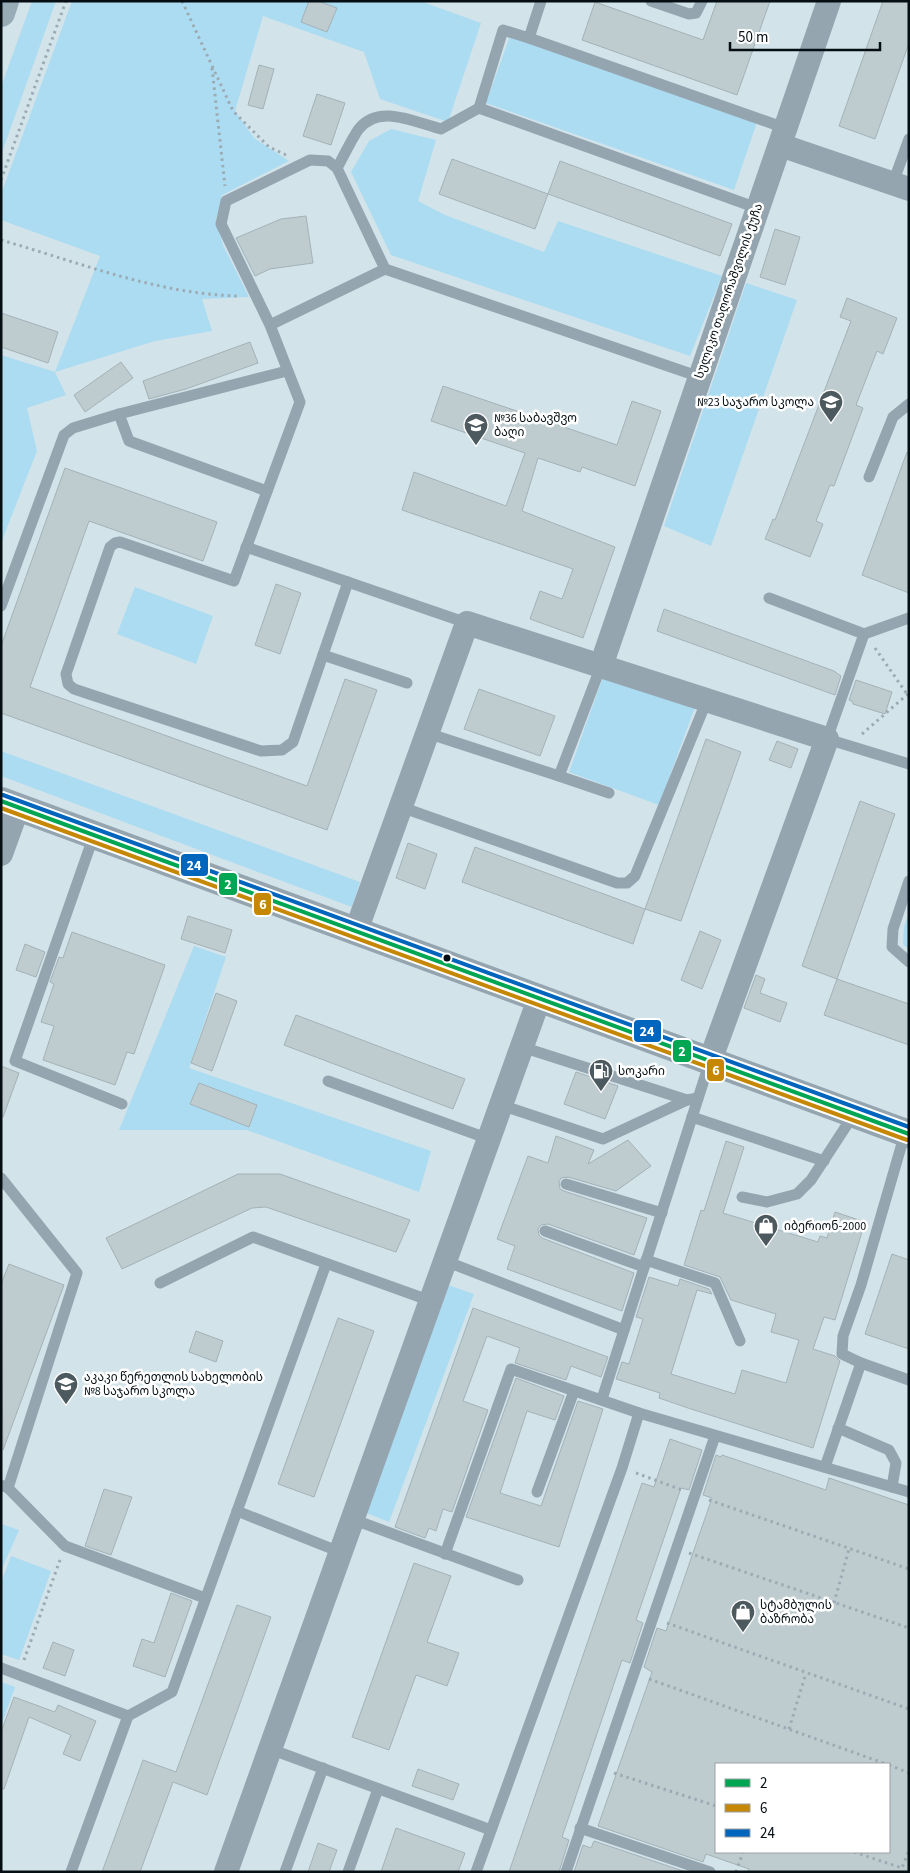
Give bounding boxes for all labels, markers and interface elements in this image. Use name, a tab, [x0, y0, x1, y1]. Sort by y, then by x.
scale bar	[730, 20, 880, 52]
text: 50 m	[738, 27, 768, 48]
street label: სულიკო თაღორაშვილის ქუჩა	[691, 201, 767, 381]
school or university icon: №23 საჯარო სკოლა	[818, 389, 844, 423]
place label: №23 საჯარო სკოლა	[697, 394, 814, 411]
place label: №36 საბავშვო ბაღი	[494, 410, 577, 441]
school or university icon: №36 საბავშვო ბაღი	[463, 412, 489, 446]
line badge: 24	[180, 853, 209, 877]
text: 24	[187, 856, 202, 876]
line badge: 2	[218, 872, 238, 896]
text: 2	[224, 875, 232, 895]
line badge: 6	[253, 892, 272, 916]
text: 6	[259, 895, 267, 915]
unlabelled marker	[442, 953, 452, 963]
line badge: 24	[633, 1019, 662, 1043]
text: 24	[640, 1022, 655, 1042]
line badge: 2	[672, 1039, 692, 1063]
text: 2	[678, 1042, 686, 1062]
fuel station icon: სოკარი	[588, 1058, 614, 1092]
line badge: 6	[706, 1058, 725, 1082]
text: 6	[712, 1061, 720, 1081]
place label: სოკარი	[618, 1063, 665, 1080]
shop icon: იბერიონ-2000	[753, 1213, 779, 1247]
place label: იბერიონ-2000	[784, 1218, 866, 1235]
place label: აკაკი წერეთლის სახელობის №8 საჯარო სკოლა	[84, 1369, 263, 1400]
school or university icon: აკაკი წერეთლის სახელობის №8 საჯარო სკოლა	[53, 1371, 79, 1405]
place label: სტამბულის ბაზრობა	[760, 1597, 832, 1628]
shop icon: სტამბულის ბაზრობა	[730, 1599, 756, 1633]
legend	[715, 1763, 890, 1853]
text: 2	[760, 1773, 767, 1794]
text: 6	[760, 1798, 767, 1819]
text: 24	[760, 1823, 775, 1844]

